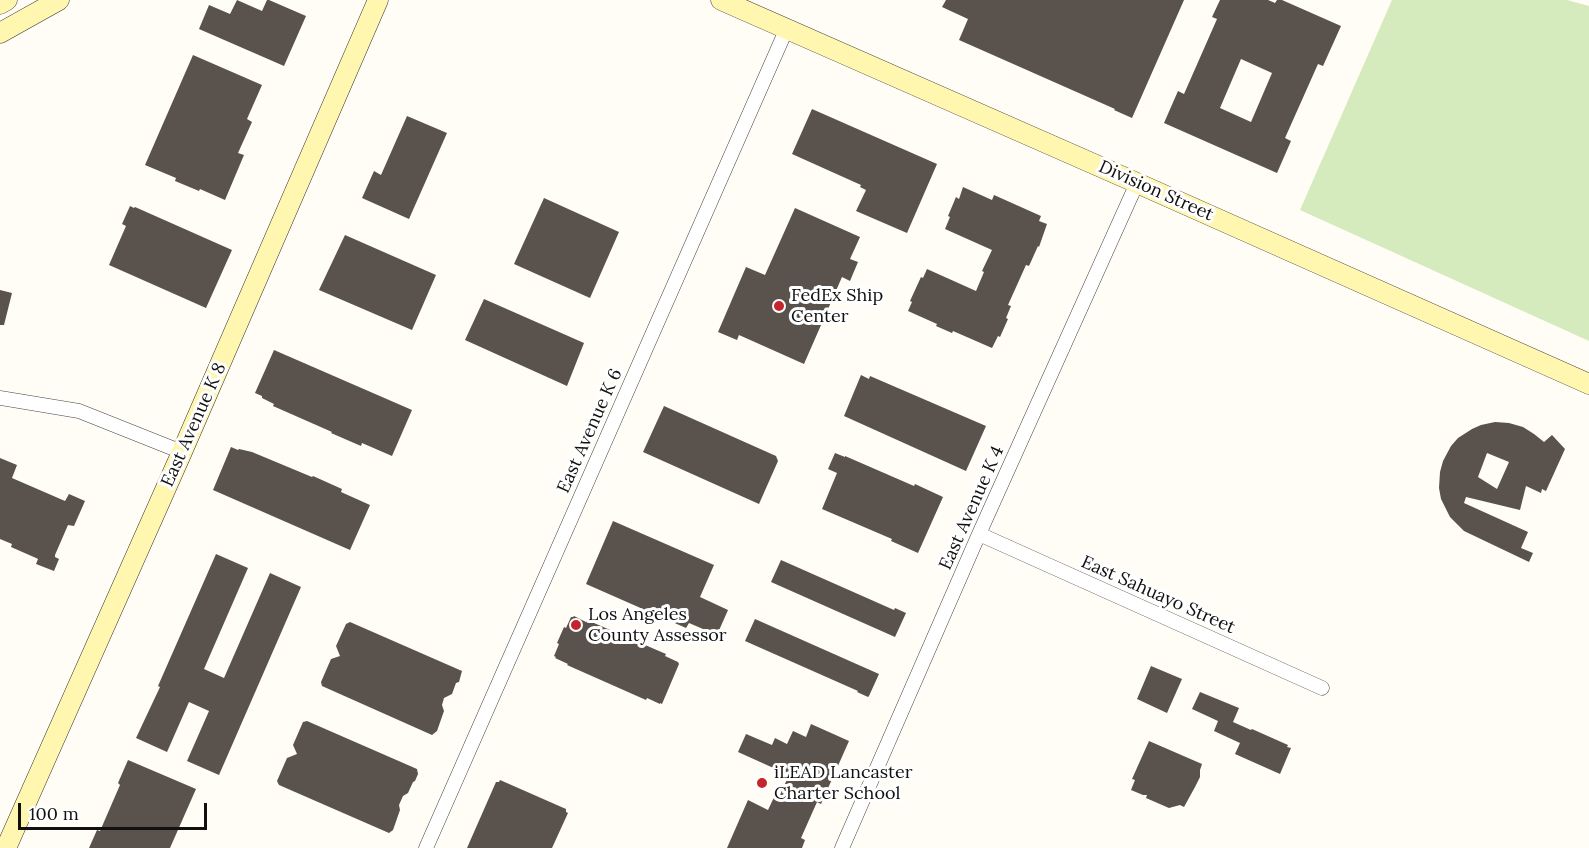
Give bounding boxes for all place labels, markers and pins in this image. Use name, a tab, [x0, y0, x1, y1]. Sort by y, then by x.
place label: FedEx Ship Center	[791, 285, 883, 328]
marker: FedEx Ship Center	[772, 299, 786, 313]
place label: Los Angeles County Assessor	[588, 604, 727, 646]
marker: Los Angeles County Assessor	[569, 618, 583, 632]
place label: iLEAD Lancaster Charter School	[774, 762, 913, 804]
marker: iLEAD Lancaster Charter School	[755, 776, 769, 790]

